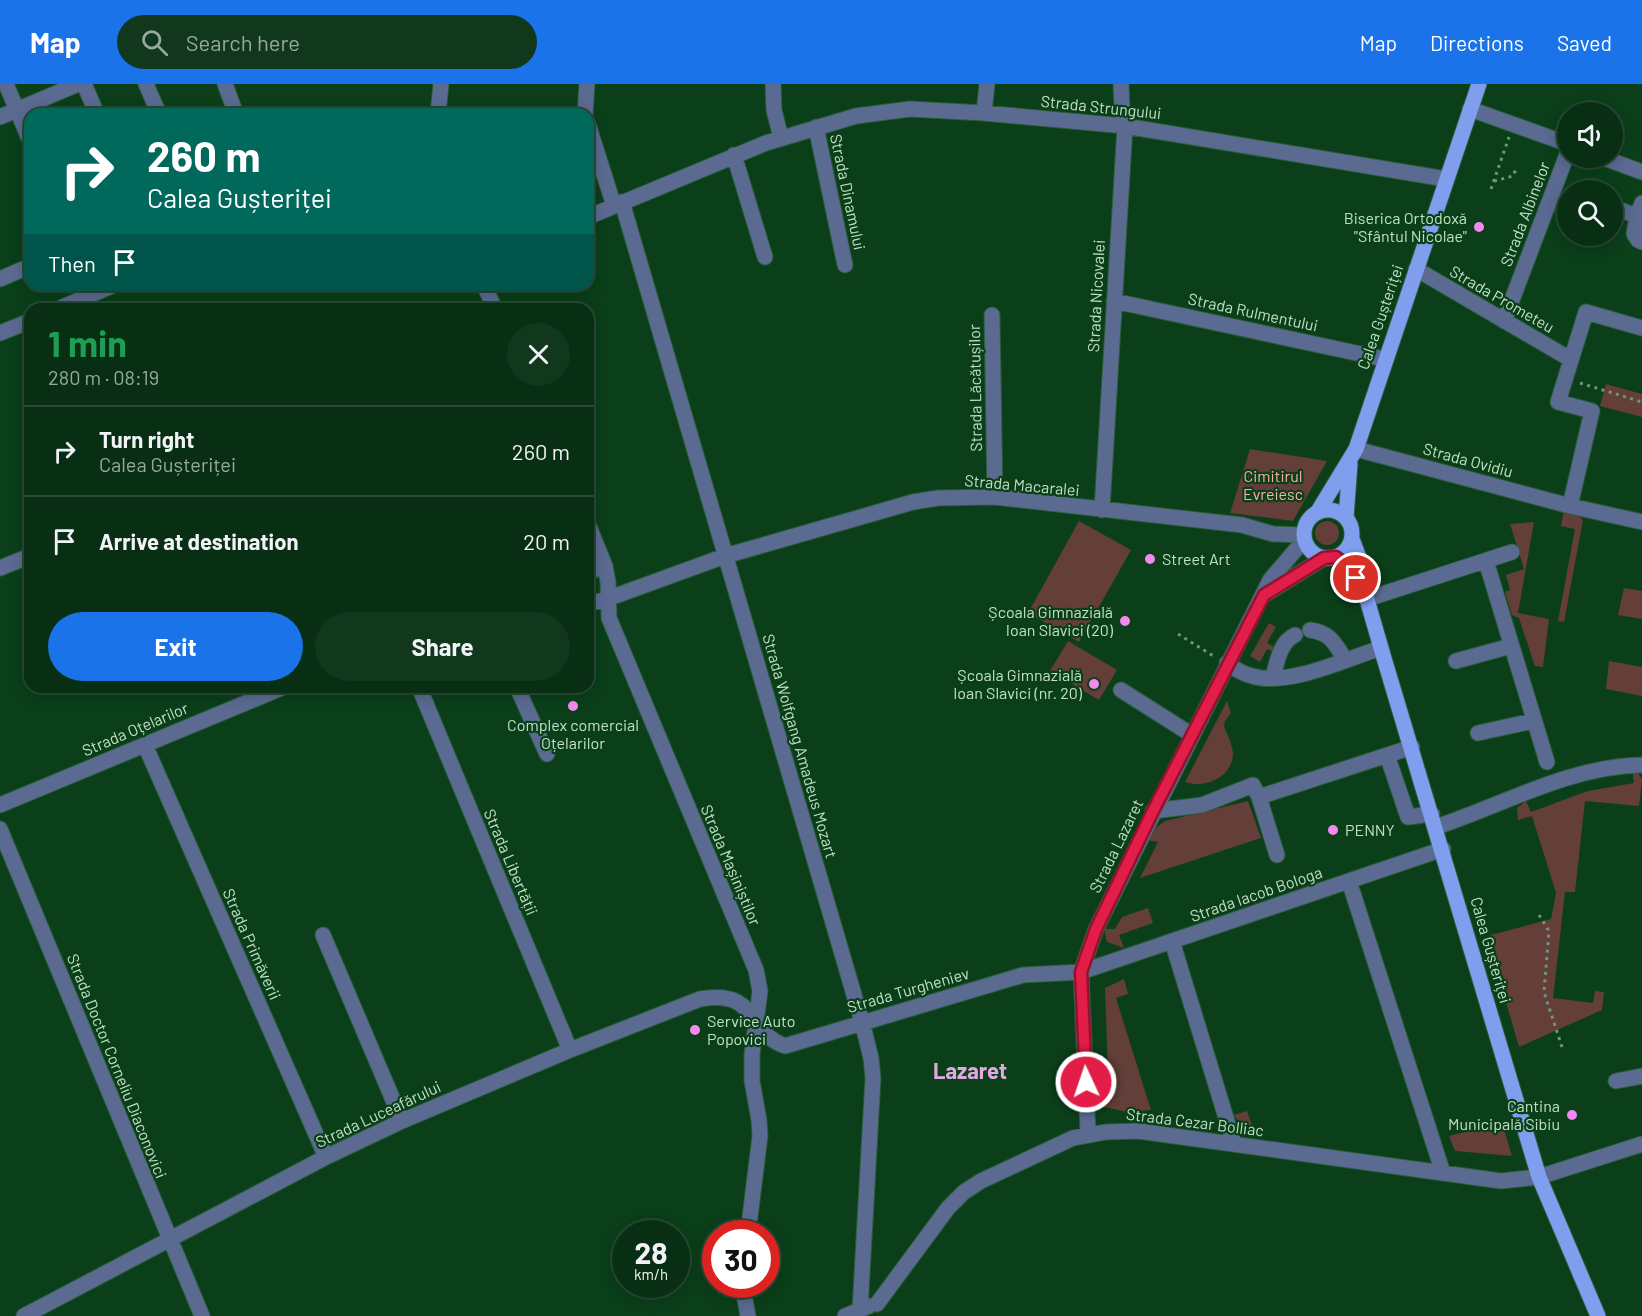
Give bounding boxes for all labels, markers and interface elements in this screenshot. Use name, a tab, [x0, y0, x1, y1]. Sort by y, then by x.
search box	[117, 15, 537, 69]
text: Map	[30, 25, 81, 59]
icon: search	[138, 26, 171, 59]
text: Search here	[186, 29, 300, 55]
text: Map	[1360, 30, 1397, 55]
text: Directions	[1430, 30, 1524, 55]
text: Saved	[1557, 30, 1612, 55]
street label: Strada Strungului	[1040, 91, 1162, 122]
map controls	[1557, 102, 1623, 246]
button: sound	[1557, 102, 1623, 168]
text: 260 m	[147, 130, 260, 180]
icon: right	[48, 132, 126, 210]
street label: Strada Dinamului	[827, 132, 870, 252]
street label: Strada Albinelor	[1496, 159, 1553, 269]
button: search	[1557, 180, 1623, 246]
text: Calea Gușteriței	[147, 181, 332, 213]
place label: Biserica Ortodoxă "Sfântul Nicolae"	[1344, 208, 1467, 245]
marker: Biserica Ortodoxă "Sfântul Nicolae"	[1472, 220, 1486, 234]
street label: Strada Nicovalei	[1083, 239, 1108, 353]
icon: arrive	[108, 246, 141, 279]
text: Then	[48, 250, 96, 276]
street label: Strada Prometeu	[1447, 261, 1558, 336]
street label: Calea Gușteriței	[1353, 262, 1406, 372]
street label: Strada Rulmentului	[1186, 288, 1320, 335]
text: 1 min	[48, 321, 127, 364]
button: close	[507, 323, 570, 386]
street label: Strada Lăcătușilor	[964, 324, 985, 452]
text: 280 m · 08:19	[48, 365, 159, 389]
text: Turn right	[99, 426, 194, 452]
icon: right	[48, 435, 81, 468]
text: 260 m	[512, 438, 570, 464]
street label: Strada Ovidiu	[1421, 438, 1515, 481]
text: Calea Gușteriței	[99, 452, 236, 476]
park label: Cimitirul Evreiesc	[1243, 466, 1303, 503]
street label: Strada Macaralei	[964, 470, 1080, 499]
icon: arrive	[48, 525, 81, 558]
text: Arrive at destination	[99, 528, 298, 554]
text: 20 m	[523, 528, 570, 554]
place label: Street Art	[1162, 549, 1230, 568]
marker: Street Art	[1143, 552, 1157, 566]
pin	[1330, 552, 1381, 603]
icon: arrive	[1339, 561, 1372, 594]
place label: Școala Gimnazială Ioan Slavici (20)	[988, 602, 1114, 639]
button: Exit	[48, 612, 303, 681]
button: Share	[315, 612, 570, 681]
marker: Școala Gimnazială Ioan Slavici (20)	[1118, 614, 1132, 628]
street label: Strada Wolfgang Amadeus Mozart	[759, 632, 842, 860]
place label: Școala Gimnazială Ioan Slavici (nr. 20)	[953, 665, 1083, 702]
marker: Școala Gimnazială Ioan Slavici (nr. 20)	[1087, 677, 1101, 691]
street label: Strada Oțelarilor	[79, 698, 191, 759]
marker: Complex comercial Oțelarilor	[566, 699, 580, 713]
place label: Complex comercial Oțelarilor	[507, 715, 639, 752]
street label: Strada Lazaret	[1085, 796, 1146, 896]
street label: Strada Mașiniștilor	[697, 802, 766, 928]
street label: Strada Libertății	[481, 806, 542, 918]
place label: PENNY	[1345, 820, 1395, 839]
marker: PENNY	[1326, 823, 1340, 837]
street label: Strada Iacob Bologa	[1187, 862, 1324, 925]
street label: Strada Primăverii	[219, 885, 285, 1002]
street label: Calea Gușteriței	[1467, 895, 1516, 1005]
street label: Strada Doctor Corneliu Diaconovici	[64, 951, 171, 1181]
street label: Strada Turgheniev	[845, 963, 971, 1016]
place label: Service Auto Popovici	[707, 1011, 795, 1048]
marker: Service Auto Popovici	[688, 1023, 702, 1037]
position arrow	[1054, 1050, 1118, 1114]
district label: Lazaret	[933, 1057, 1007, 1083]
street label: Strada Luceafărului	[312, 1076, 443, 1151]
place label: Cantina Municipală Sibiu	[1448, 1096, 1560, 1133]
street label: Strada Cezar Bolliac	[1125, 1104, 1265, 1139]
marker: Cantina Municipală Sibiu	[1565, 1108, 1579, 1122]
speed limit sign: 30	[702, 1220, 780, 1298]
text: 28	[634, 1234, 668, 1270]
text: km/h	[634, 1265, 668, 1283]

